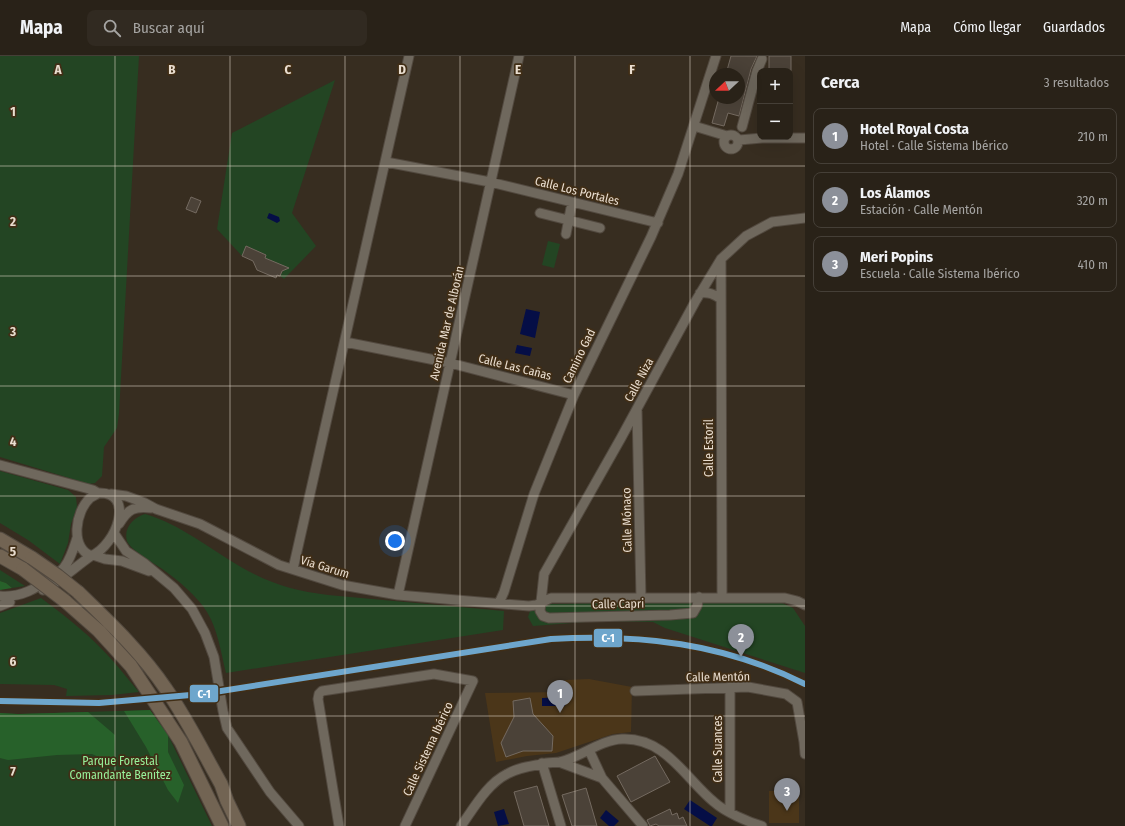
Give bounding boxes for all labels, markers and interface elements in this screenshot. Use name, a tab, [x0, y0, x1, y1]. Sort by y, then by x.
search box	[87, 10, 367, 46]
text: Mapa	[20, 16, 63, 39]
icon: search	[101, 17, 123, 39]
text: Buscar aquí	[133, 19, 205, 37]
text: Mapa	[900, 19, 931, 36]
text: Cómo llegar	[953, 19, 1021, 36]
text: Guardados	[1043, 19, 1105, 36]
text: A	[53, 62, 62, 77]
text: B	[168, 62, 176, 77]
text: C	[285, 62, 292, 77]
text: D	[398, 62, 406, 77]
text: E	[515, 62, 521, 77]
text: F	[629, 62, 635, 77]
north arrow	[709, 68, 745, 104]
map controls	[757, 68, 793, 140]
button: +	[757, 68, 793, 104]
text: Cerca	[821, 72, 860, 93]
text: 3 resultados	[1044, 75, 1109, 90]
text: 1	[10, 104, 16, 119]
button: −	[757, 104, 793, 140]
text: Hotel Royal Costa	[860, 120, 969, 138]
text: 1	[832, 129, 838, 144]
text: 210 m	[1078, 129, 1108, 144]
text: Hotel · Calle Sistema Ibérico	[860, 138, 1008, 153]
street label: Calle Los Portales	[533, 174, 621, 208]
text: Los Álamos	[860, 184, 930, 202]
text: 2	[832, 193, 838, 208]
text: 320 m	[1077, 193, 1108, 208]
text: Estación · Calle Mentón	[860, 202, 983, 217]
text: 2	[9, 214, 16, 229]
text: Meri Popins	[860, 248, 933, 266]
text: 3	[832, 257, 838, 272]
text: 410 m	[1078, 257, 1108, 272]
street label: Avenida Mar de Alborán	[427, 265, 467, 381]
text: Escuela · Calle Sistema Ibérico	[860, 266, 1020, 281]
text: 3	[9, 324, 16, 339]
street label: Camino Gad	[560, 327, 598, 385]
street label: Calle Las Cañas	[477, 351, 553, 383]
street label: Calle Niza	[622, 356, 656, 404]
street label: Calle Estoril	[702, 419, 716, 477]
text: 4	[10, 434, 17, 449]
street label: Calle Mónaco	[619, 487, 635, 553]
your location	[385, 531, 405, 551]
text: 5	[10, 544, 16, 559]
street label: Vía Garum	[299, 553, 351, 581]
street label: Calle Capri	[592, 597, 644, 611]
pin: 2	[728, 624, 754, 657]
line badge: C-1	[593, 628, 623, 648]
text: C-1	[601, 632, 615, 645]
text: 6	[10, 654, 17, 669]
street label: Calle Mentón	[686, 669, 750, 685]
pin: 1	[547, 680, 573, 713]
line badge: C-1	[189, 684, 219, 703]
text: C-1	[197, 688, 211, 701]
street label: Calle Sistema Ibérico	[400, 700, 456, 798]
street label: Calle Suances	[711, 715, 725, 783]
park label: Parque Forestal Comandante Benítez	[70, 754, 171, 782]
text: 7	[10, 764, 16, 779]
pin: 3	[774, 778, 800, 811]

